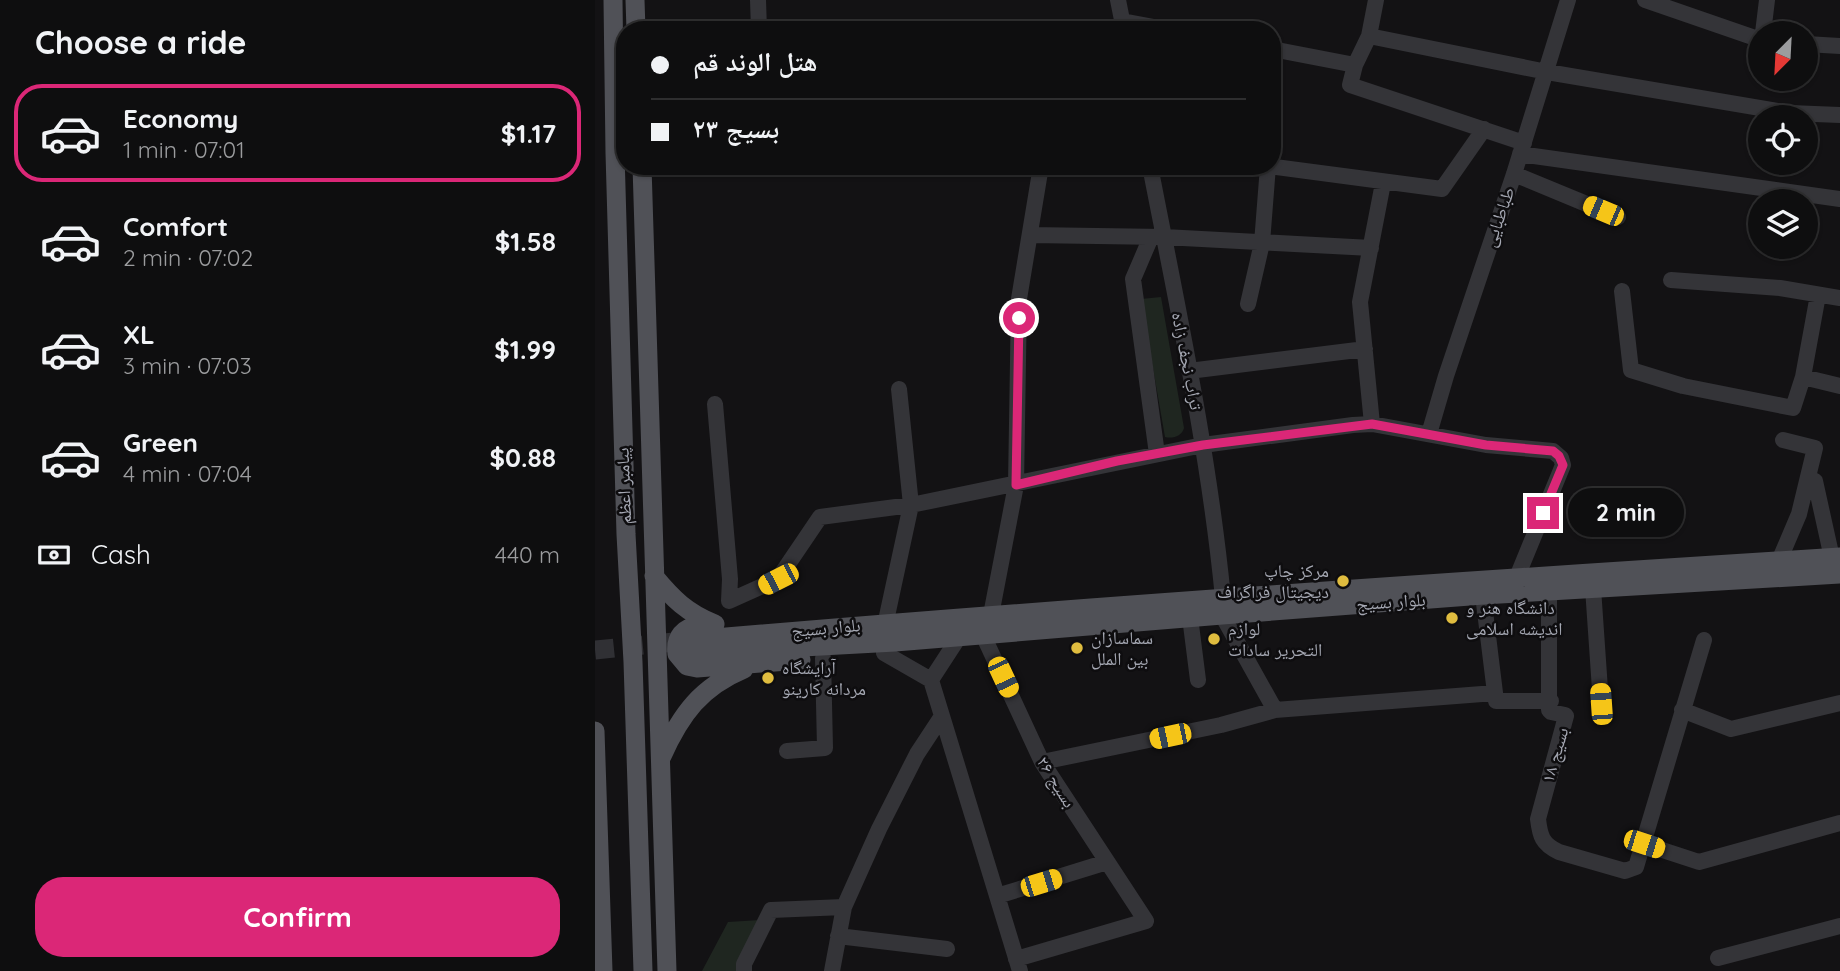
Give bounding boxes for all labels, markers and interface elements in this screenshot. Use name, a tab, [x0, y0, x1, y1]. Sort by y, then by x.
north arrow	[1748, 21, 1818, 91]
map controls	[1748, 21, 1818, 259]
text: Choose a ride	[35, 22, 247, 62]
text: هتل الوند قم	[693, 45, 817, 78]
icon: car	[39, 102, 102, 165]
text: Economy	[123, 102, 238, 135]
button: locate	[1748, 105, 1818, 175]
text: بسیج ۲۳	[693, 112, 779, 145]
text: $1.17	[501, 117, 556, 150]
text: 1 min · 07:01	[123, 135, 245, 164]
street label: طباطبایی	[1478, 184, 1519, 250]
button: layers	[1748, 189, 1818, 259]
car	[1580, 193, 1627, 229]
icon: car	[39, 210, 102, 273]
text: Comfort	[123, 210, 228, 243]
text: $1.58	[495, 225, 556, 258]
text: 2 min · 07:02	[123, 243, 253, 272]
route start	[1003, 302, 1035, 334]
street label: تراب نجف زاده	[1167, 310, 1208, 412]
icon: car	[39, 318, 102, 381]
text: XL	[123, 318, 155, 351]
text: $1.99	[494, 333, 556, 366]
text: 3 min · 07:03	[123, 351, 252, 380]
icon: car	[39, 426, 102, 489]
text: Green	[123, 426, 198, 459]
text: $0.88	[490, 441, 556, 474]
street label: پیامبر اعظم	[611, 447, 637, 525]
text: 4 min · 07:04	[123, 459, 252, 488]
callout: 2 min	[1567, 489, 1683, 538]
route end	[1527, 497, 1559, 529]
text: 2 min	[1596, 498, 1656, 527]
icon: cash	[35, 536, 73, 574]
text: Cash	[91, 538, 151, 571]
text: 440 m	[495, 540, 560, 569]
place label: مرکز چاپ دیجیتال فراگراف	[1217, 559, 1329, 603]
car	[755, 560, 802, 598]
marker: مرکز چاپ دیجیتال فراگراف	[1335, 573, 1351, 589]
street label: بلوار بسیج	[1356, 588, 1426, 616]
place label: دانشگاه هنر و اندیشه اسلامی	[1466, 596, 1563, 640]
marker: دانشگاه هنر و اندیشه اسلامی	[1444, 610, 1460, 626]
street label: بلوار بسیج	[790, 613, 862, 643]
place label: لوازم التحریر سادات	[1228, 617, 1322, 661]
place label: سماسازان بین الملل	[1091, 626, 1153, 670]
marker: لوازم التحریر سادات	[1206, 631, 1222, 647]
marker: سماسازان بین الملل	[1069, 640, 1085, 656]
car	[985, 654, 1022, 700]
place label: آرایشگاه مردانه کارینو	[782, 656, 866, 700]
marker: آرایشگاه مردانه کارینو	[760, 670, 776, 686]
car	[1590, 682, 1613, 726]
car	[1148, 721, 1193, 751]
street label: بسیج ۱۸	[1536, 725, 1574, 785]
street label: بسیج ۲۶	[1031, 752, 1081, 812]
car	[1621, 828, 1668, 860]
car	[1018, 867, 1065, 899]
button: Confirm	[35, 877, 560, 957]

